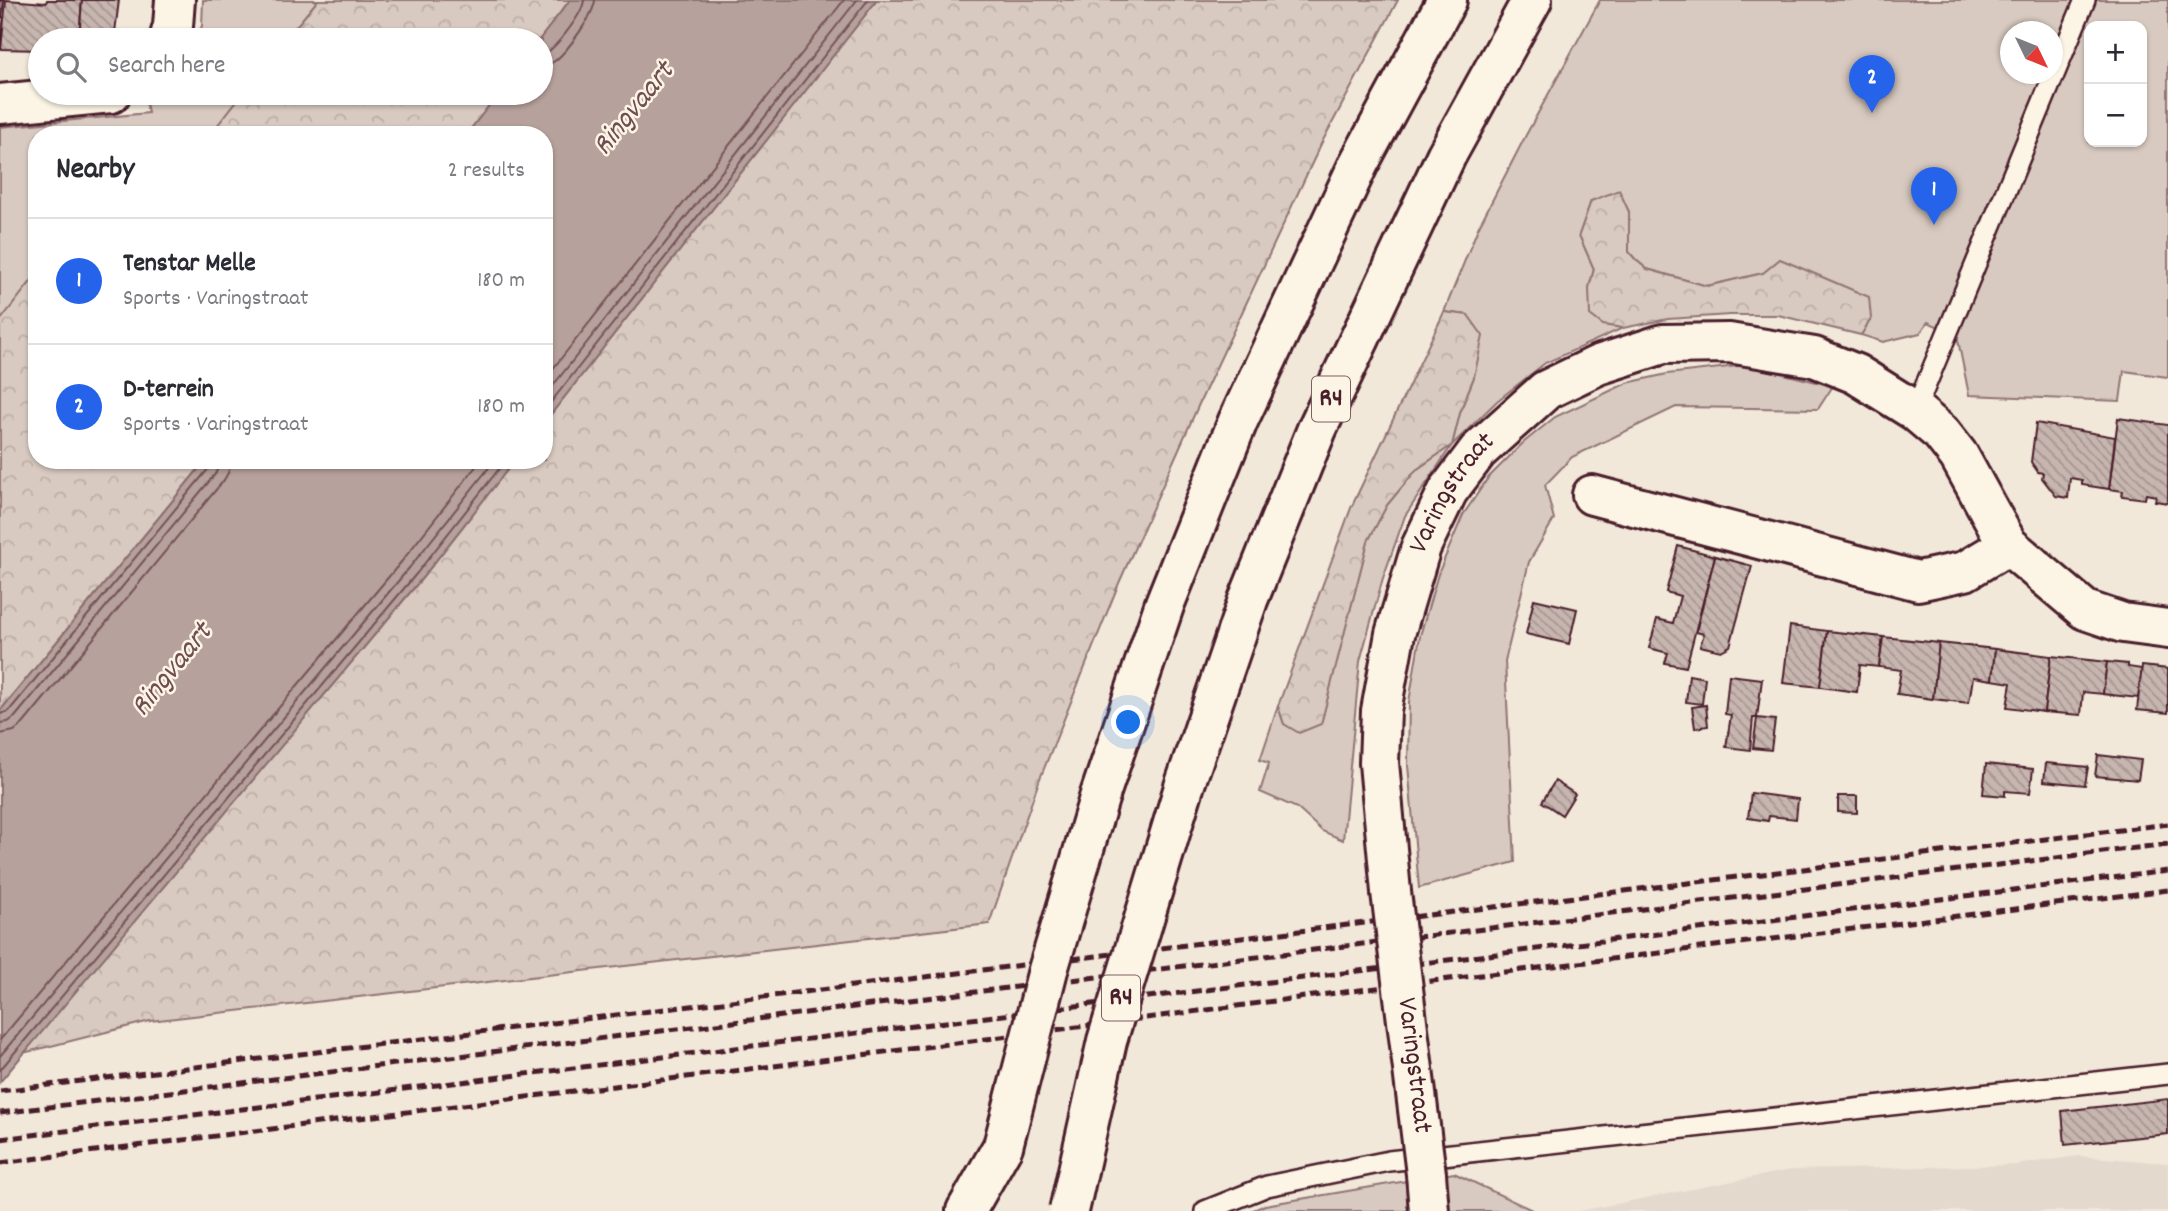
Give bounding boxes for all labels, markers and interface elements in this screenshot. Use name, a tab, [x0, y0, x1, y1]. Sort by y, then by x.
north arrow	[2000, 21, 2063, 84]
map controls	[2084, 21, 2147, 147]
button: +	[2084, 21, 2147, 84]
search box	[28, 28, 553, 105]
icon: search	[52, 48, 90, 86]
text: Search here	[108, 48, 226, 85]
water label: Ringvaart	[584, 51, 688, 166]
pin: 2	[1849, 55, 1895, 113]
button: −	[2084, 84, 2147, 147]
text: Nearby	[56, 150, 134, 193]
text: 2 results	[448, 155, 525, 188]
pin: 1	[1911, 167, 1957, 225]
text: Tenstar Melle	[123, 246, 256, 283]
text: 1	[76, 265, 82, 298]
text: 180 m	[477, 265, 525, 298]
text: Sports · Varingstraat	[123, 283, 309, 316]
text: D-terrein	[123, 372, 214, 409]
road number: R4	[1312, 376, 1350, 422]
text: 2	[74, 391, 84, 424]
text: 180 m	[477, 391, 525, 424]
text: Sports · Varingstraat	[123, 409, 309, 442]
street label: Varingstraat	[1400, 424, 1505, 561]
water label: Ringvaart	[122, 612, 226, 727]
your location	[1111, 705, 1145, 739]
road number: R4	[1102, 976, 1140, 1021]
street label: Varingstraat	[1384, 995, 1441, 1136]

